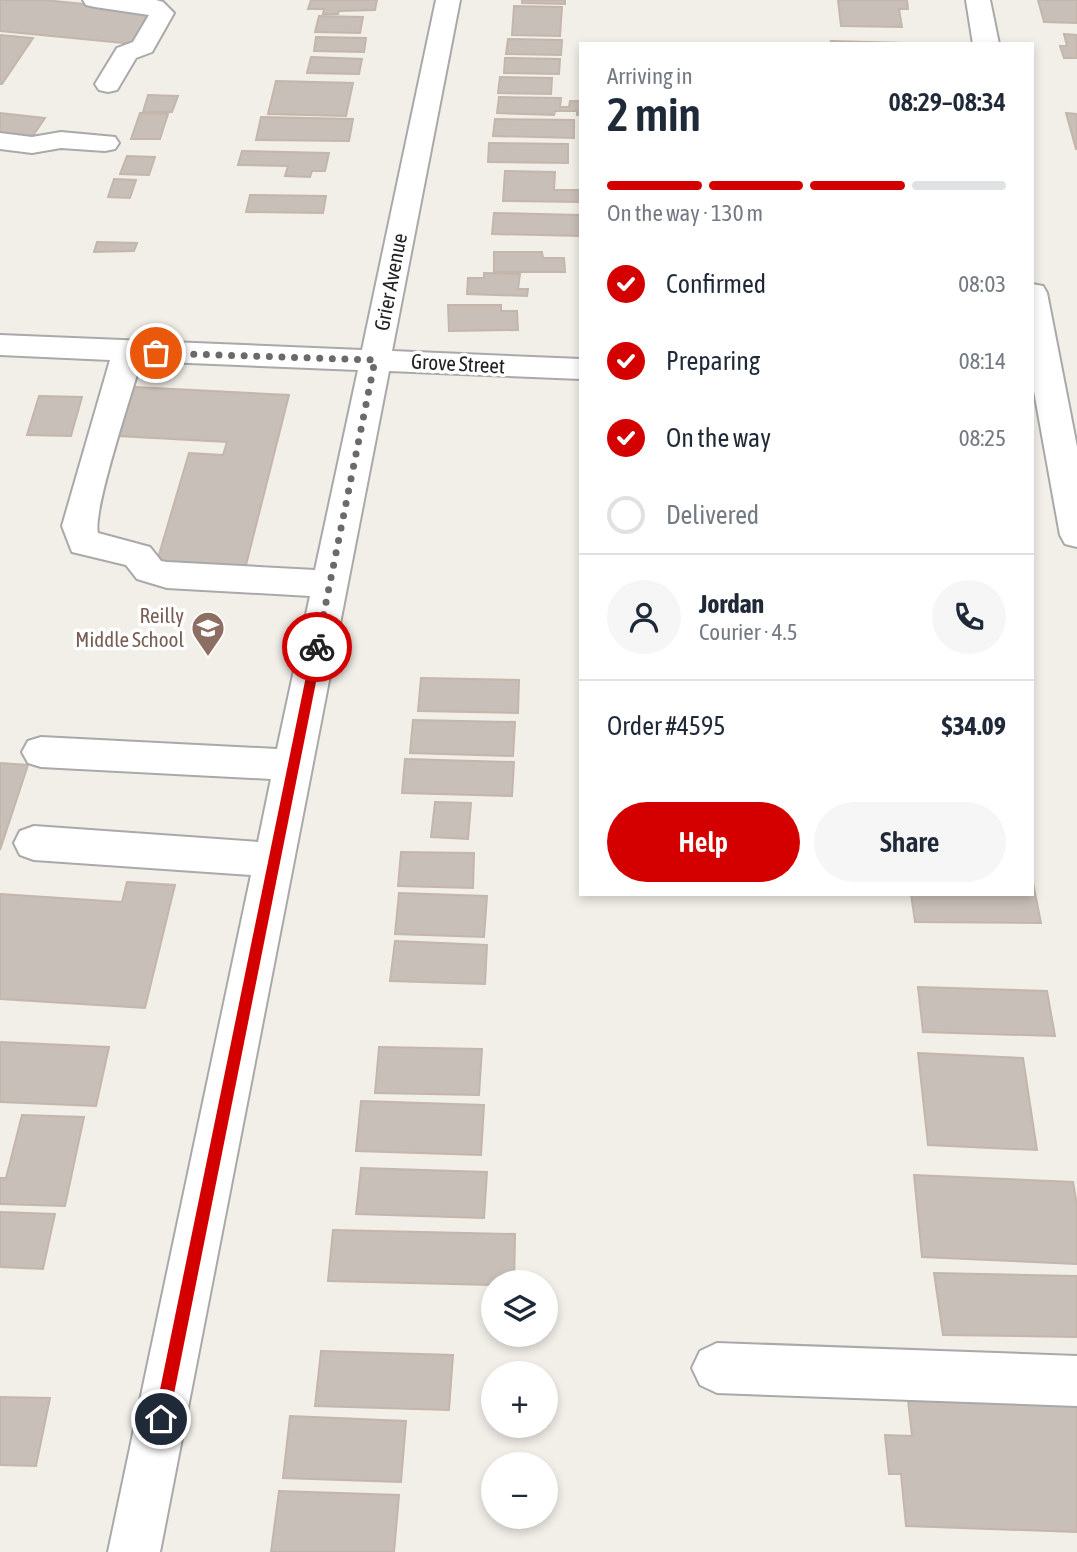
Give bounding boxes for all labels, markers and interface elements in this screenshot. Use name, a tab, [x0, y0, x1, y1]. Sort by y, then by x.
text: Arriving in	[607, 63, 693, 89]
text: 08:29–08:34	[889, 87, 1006, 117]
text: 2 min	[607, 88, 701, 141]
text: On the way · 130 m	[607, 200, 763, 226]
street label: Grier Avenue	[369, 231, 411, 333]
icon: check	[607, 265, 645, 303]
text: Confirmed	[666, 269, 766, 299]
text: 08:03	[958, 271, 1006, 297]
pin	[126, 323, 186, 383]
icon: bag	[137, 334, 175, 372]
icon: check	[607, 342, 645, 380]
text: Preparing	[666, 346, 760, 376]
text: 08:14	[959, 348, 1006, 374]
street label: Grove Street	[411, 349, 506, 377]
icon: check	[607, 419, 645, 457]
text: On the way	[666, 423, 771, 453]
text: 08:25	[959, 425, 1006, 451]
text: Delivered	[666, 500, 759, 530]
button: person	[607, 580, 681, 654]
button: phone	[932, 580, 1006, 654]
text: Jordan	[699, 589, 764, 619]
place label: Reilly Middle School	[75, 603, 184, 651]
school or university icon: Reilly Middle School	[189, 609, 227, 658]
courier	[282, 612, 352, 682]
text: Courier · 4.5	[699, 619, 798, 645]
icon: bike	[298, 628, 336, 666]
text: Order #4595	[607, 711, 726, 741]
text: $34.09	[942, 711, 1006, 741]
button: Help	[607, 802, 800, 882]
button: Share	[814, 802, 1006, 882]
map controls	[481, 1270, 558, 1529]
button: layers	[481, 1270, 558, 1347]
button: +	[481, 1361, 558, 1438]
pin	[131, 1389, 191, 1449]
icon: home	[142, 1400, 180, 1438]
button: −	[481, 1452, 558, 1529]

